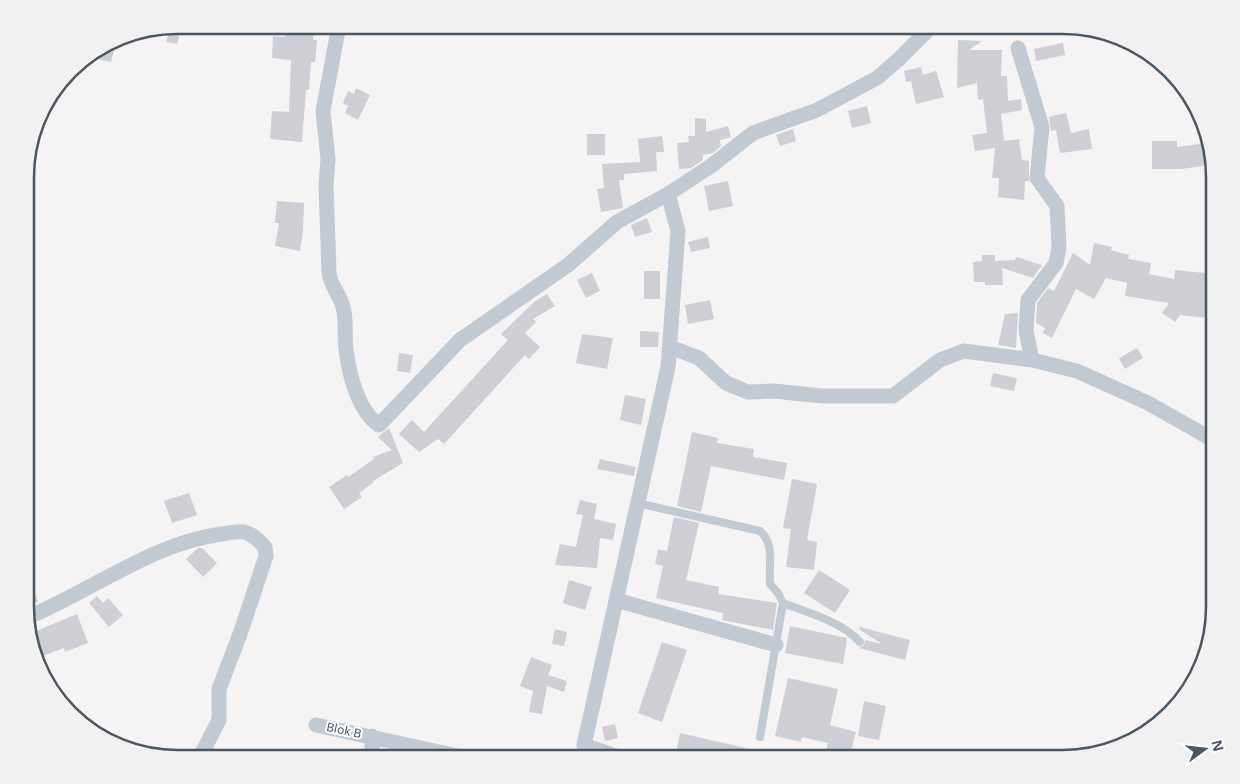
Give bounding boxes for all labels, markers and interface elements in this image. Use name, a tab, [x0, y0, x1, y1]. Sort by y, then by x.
street label: Blok B	[325, 718, 363, 742]
north arrow	[1180, 724, 1230, 774]
text: N	[1207, 738, 1229, 753]

